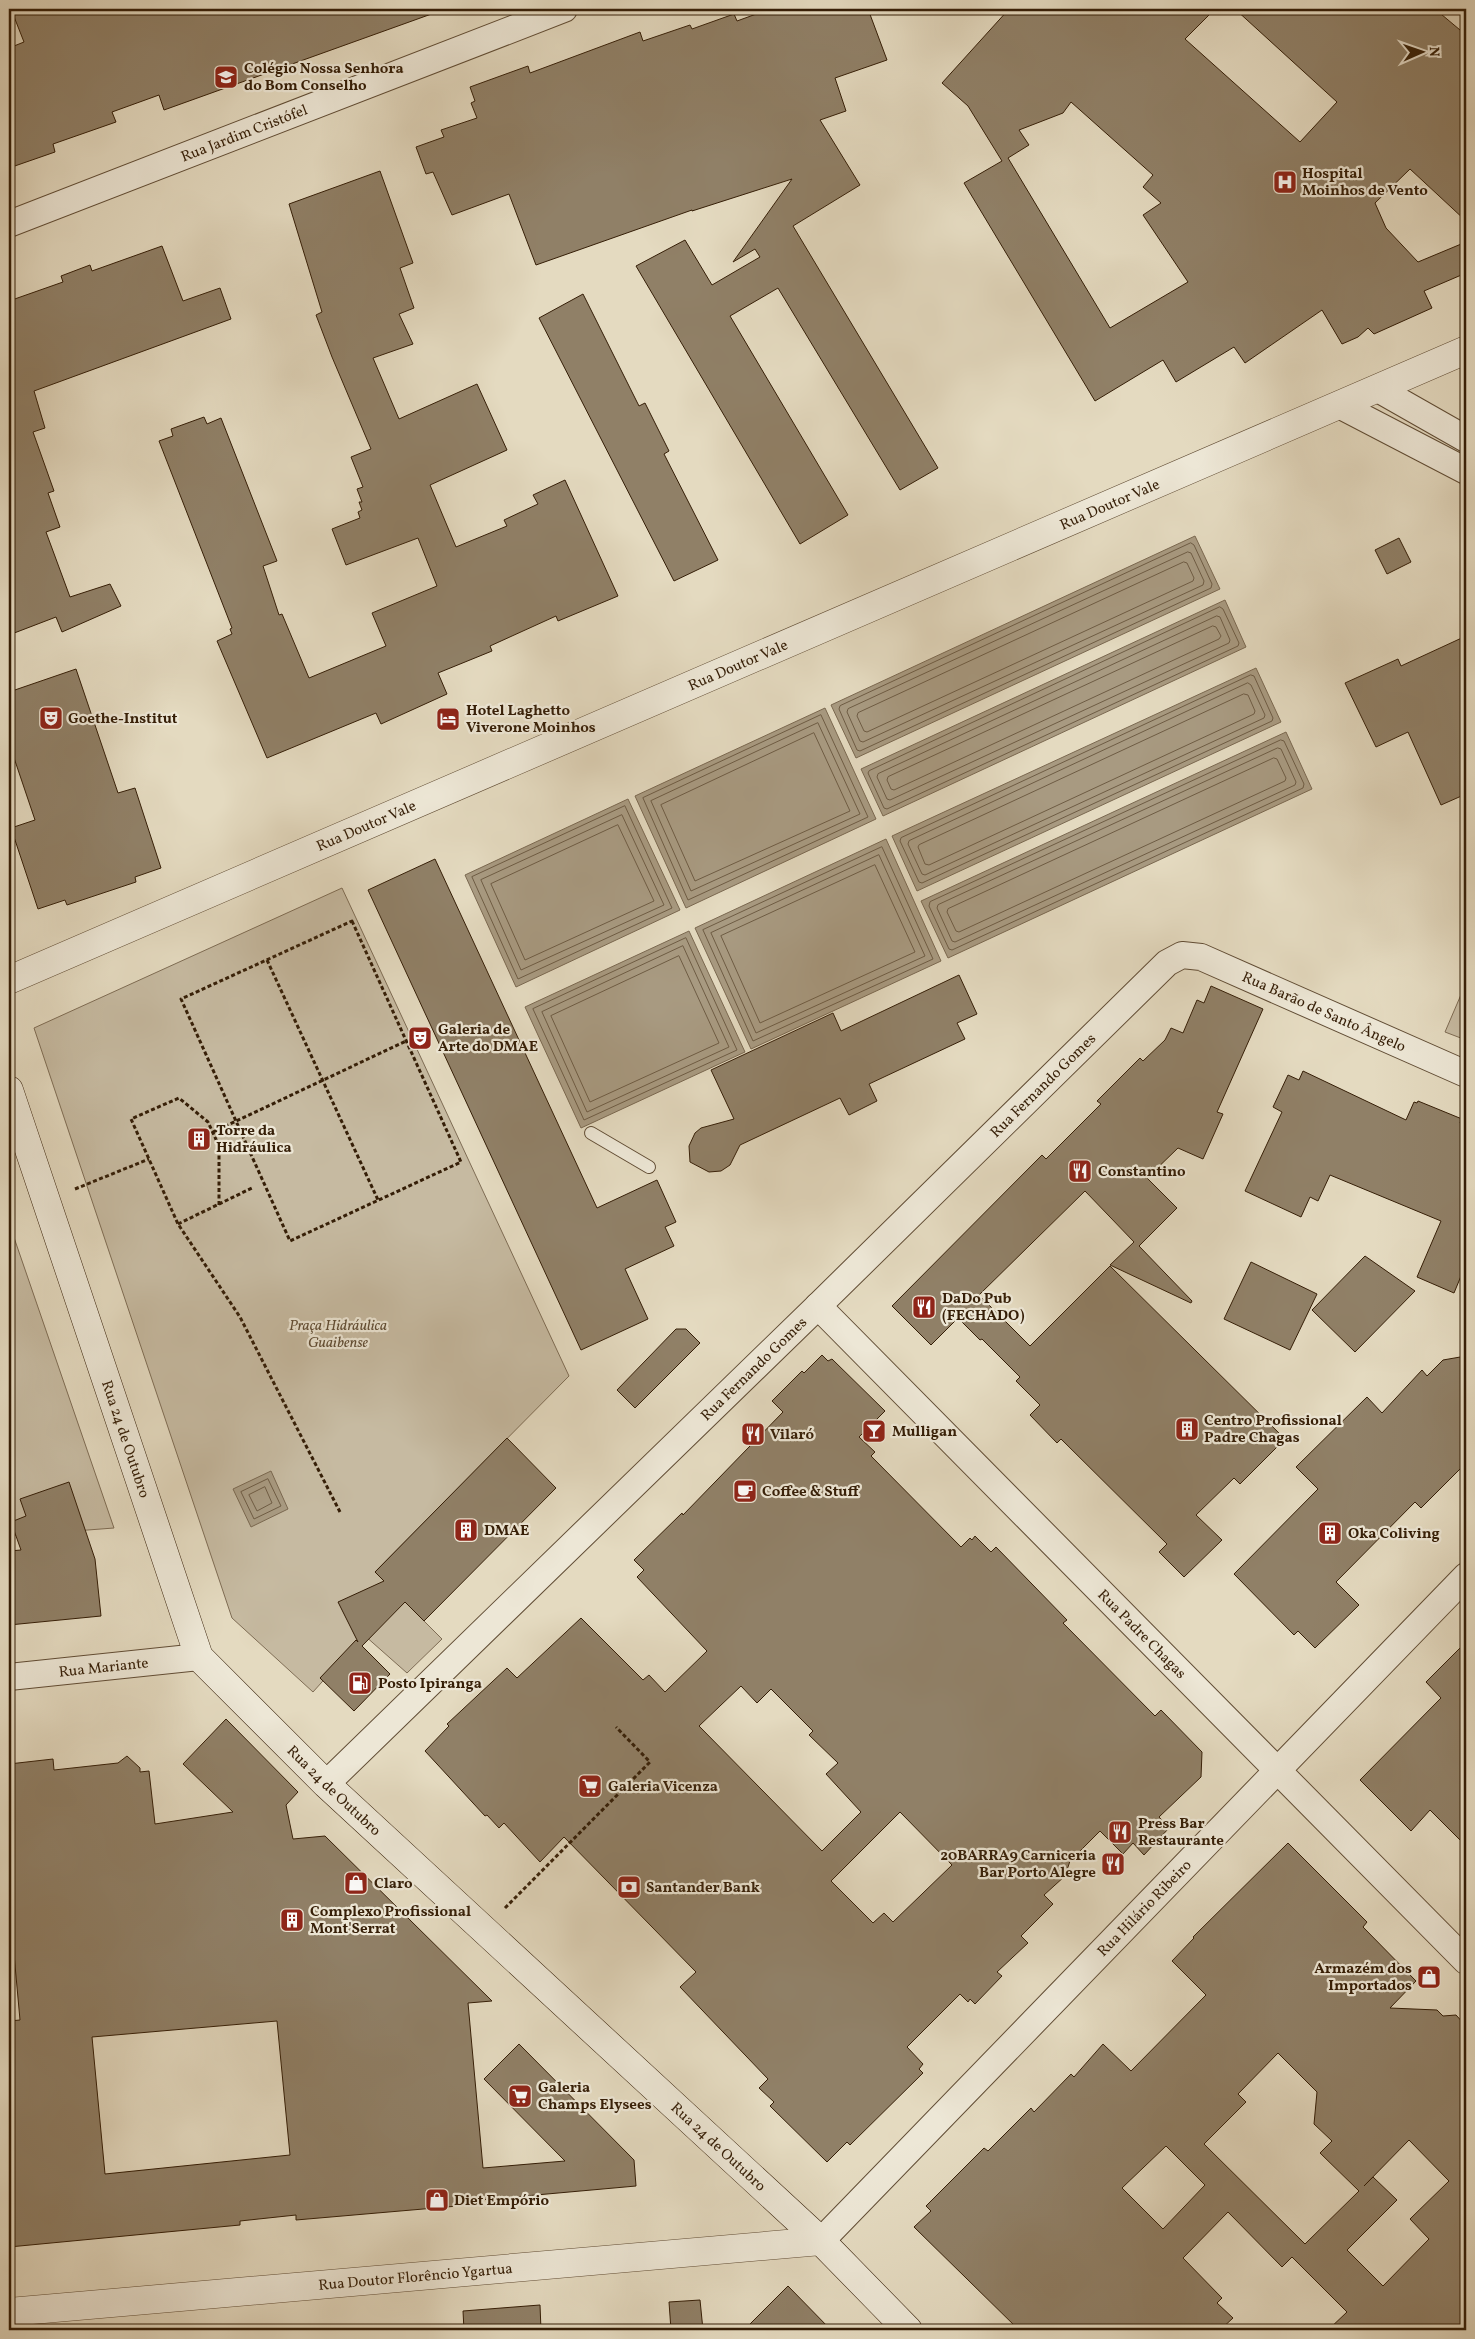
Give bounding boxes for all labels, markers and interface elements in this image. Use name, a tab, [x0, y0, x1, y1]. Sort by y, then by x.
north arrow	[1398, 28, 1448, 78]
text: N	[1424, 46, 1443, 57]
place label: Colégio Nossa Senhora do Bom Conselho	[244, 59, 404, 97]
school or university icon: Colégio Nossa Senhora do Bom Conselho	[213, 64, 239, 90]
street label: Rua Jardim Cristófel	[178, 100, 311, 168]
place label: Hospital Moinhos de Vento	[1302, 164, 1428, 202]
hospital icon: Hospital Moinhos de Vento	[1272, 169, 1298, 195]
street label: Rua Doutor Vale	[1057, 475, 1163, 536]
street label: Rua Doutor Vale	[685, 635, 792, 697]
place label: Hotel Laghetto Viverone Moinhos	[466, 701, 596, 739]
theatre icon: Goethe-Institut	[38, 705, 64, 731]
hotel icon: Hotel Laghetto Viverone Moinhos	[435, 706, 461, 732]
place label: Goethe-Institut	[68, 709, 178, 730]
street label: Rua Doutor Vale	[314, 796, 420, 858]
street label: Rua Barão de Santo Ângelo	[1238, 967, 1409, 1058]
place label: Galeria de Arte do DMAE	[438, 1020, 538, 1058]
theatre icon: Galeria de Arte do DMAE	[407, 1025, 433, 1051]
street label: Rua Fernando Gomes	[986, 1029, 1101, 1143]
place label: Torre da Hidráulica	[216, 1121, 292, 1159]
building icon: Torre da Hidráulica	[186, 1126, 212, 1152]
restaurant icon: Constantino	[1067, 1158, 1093, 1184]
place label: Constantino	[1098, 1162, 1186, 1183]
place label: DaDo Pub (FECHADO)	[942, 1289, 1025, 1327]
restaurant icon: DaDo Pub (FECHADO)	[911, 1294, 937, 1320]
street label: Rua Fernando Gomes	[697, 1313, 812, 1426]
park label: Praça Hidráulica Guaibense	[289, 1316, 387, 1354]
street label: Rua 24 de Outubro	[95, 1378, 154, 1501]
place label: Centro Profissional Padre Chagas	[1204, 1411, 1342, 1449]
building icon: Centro Profissional Padre Chagas	[1174, 1416, 1200, 1442]
bar icon: Mulligan	[861, 1418, 887, 1444]
restaurant icon: Vilaró	[740, 1421, 766, 1447]
place label: Mulligan	[892, 1422, 957, 1443]
place label: Vilaró	[770, 1425, 814, 1446]
cafe icon: Coffee & Stuff	[732, 1478, 758, 1504]
place label: Coffee & Stuff	[762, 1482, 861, 1503]
building icon: DMAE	[453, 1517, 479, 1543]
building icon: Oka Coliving	[1317, 1520, 1343, 1546]
place label: DMAE	[484, 1521, 529, 1542]
place label: Oka Coliving	[1348, 1524, 1440, 1545]
street label: Rua Padre Chagas	[1092, 1585, 1190, 1684]
street label: Rua Mariante	[58, 1653, 150, 1684]
fuel station icon: Posto Ipiranga	[347, 1670, 373, 1696]
place label: Posto Ipiranga	[378, 1674, 482, 1695]
street label: Rua 24 de Outubro	[281, 1741, 385, 1842]
supermarket icon: Galeria Vicenza	[577, 1773, 603, 1799]
place label: Galeria Vicenza	[608, 1777, 718, 1798]
place label: Press Bar Restaurante	[1138, 1814, 1224, 1852]
restaurant icon: Press Bar Restaurante	[1107, 1819, 1133, 1845]
place label: 20BARRA9 Carniceria Bar Porto Alegre	[940, 1846, 1096, 1884]
restaurant icon: 20BARRA9 Carniceria Bar Porto Alegre	[1100, 1851, 1126, 1877]
street label: Rua Hilário Ribeiro	[1093, 1856, 1197, 1962]
shop icon: Claro	[343, 1870, 369, 1896]
place label: Claro	[374, 1874, 413, 1895]
bank icon: Santander Bank	[616, 1874, 642, 1900]
place label: Santander Bank	[646, 1878, 760, 1899]
place label: Complexo Profissional Mont'Serrat	[310, 1902, 471, 1940]
building icon: Complexo Profissional Mont'Serrat	[279, 1907, 305, 1933]
place label: Armazém dos Importados	[1314, 1959, 1412, 1997]
shop icon: Armazém dos Importados	[1416, 1964, 1442, 1990]
place label: Galeria Champs Elysees	[538, 2078, 652, 2116]
supermarket icon: Galeria Champs Elysees	[507, 2083, 533, 2109]
street label: Rua 24 de Outubro	[665, 2098, 770, 2197]
shop icon: Diet Empório	[424, 2187, 450, 2213]
place label: Diet Empório	[454, 2191, 549, 2212]
street label: Rua Doutor Florêncio Ygartua	[317, 2259, 514, 2297]

